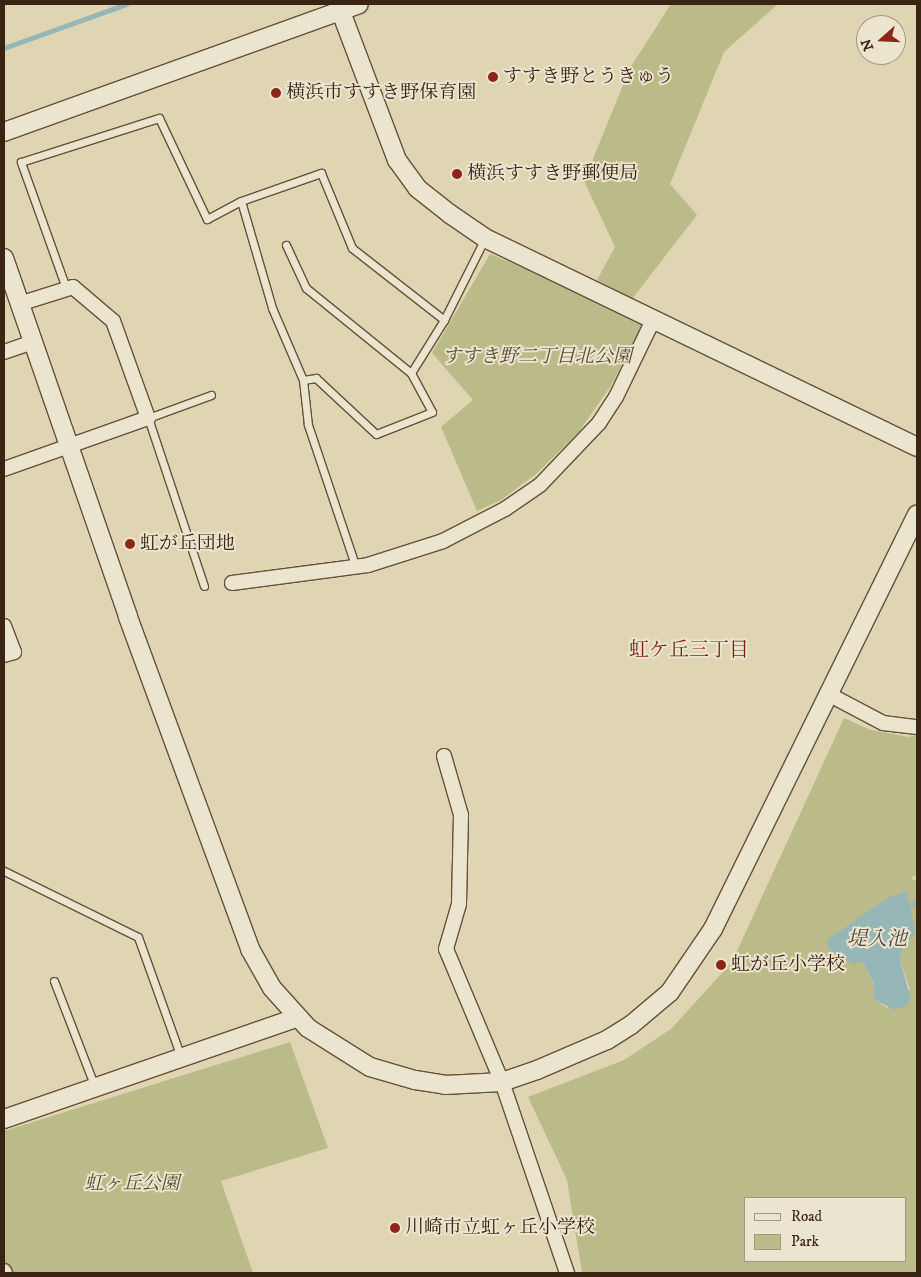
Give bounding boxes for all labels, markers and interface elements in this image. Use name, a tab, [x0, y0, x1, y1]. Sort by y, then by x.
north arrow	[856, 15, 906, 65]
text: N	[857, 36, 878, 53]
place label: すすき野とうきゅう	[503, 66, 674, 88]
marker: すすき野とうきゅう	[487, 71, 499, 83]
place label: 横浜市すすき野保育園	[286, 82, 476, 104]
marker: 横浜市すすき野保育園	[270, 87, 282, 99]
place label: 横浜すすき野郵便局	[467, 163, 638, 185]
marker: 横浜すすき野郵便局	[451, 168, 463, 180]
park label: すすき野二丁目北公園	[442, 346, 632, 368]
place label: 虹が丘団地	[140, 533, 235, 555]
marker: 虹が丘団地	[124, 538, 136, 550]
district label: 虹ケ丘三丁目	[629, 638, 749, 662]
water label: 堤入池	[847, 927, 907, 951]
place label: 虹が丘小学校	[731, 954, 845, 976]
marker: 虹が丘小学校	[715, 959, 727, 971]
park label: 虹ヶ丘公園	[85, 1173, 179, 1195]
legend	[744, 1197, 906, 1262]
text: Road	[791, 1207, 822, 1226]
place label: 川崎市立虹ヶ丘小学校	[405, 1217, 595, 1239]
marker: 川崎市立虹ヶ丘小学校	[389, 1222, 401, 1234]
text: Park	[791, 1232, 819, 1251]

